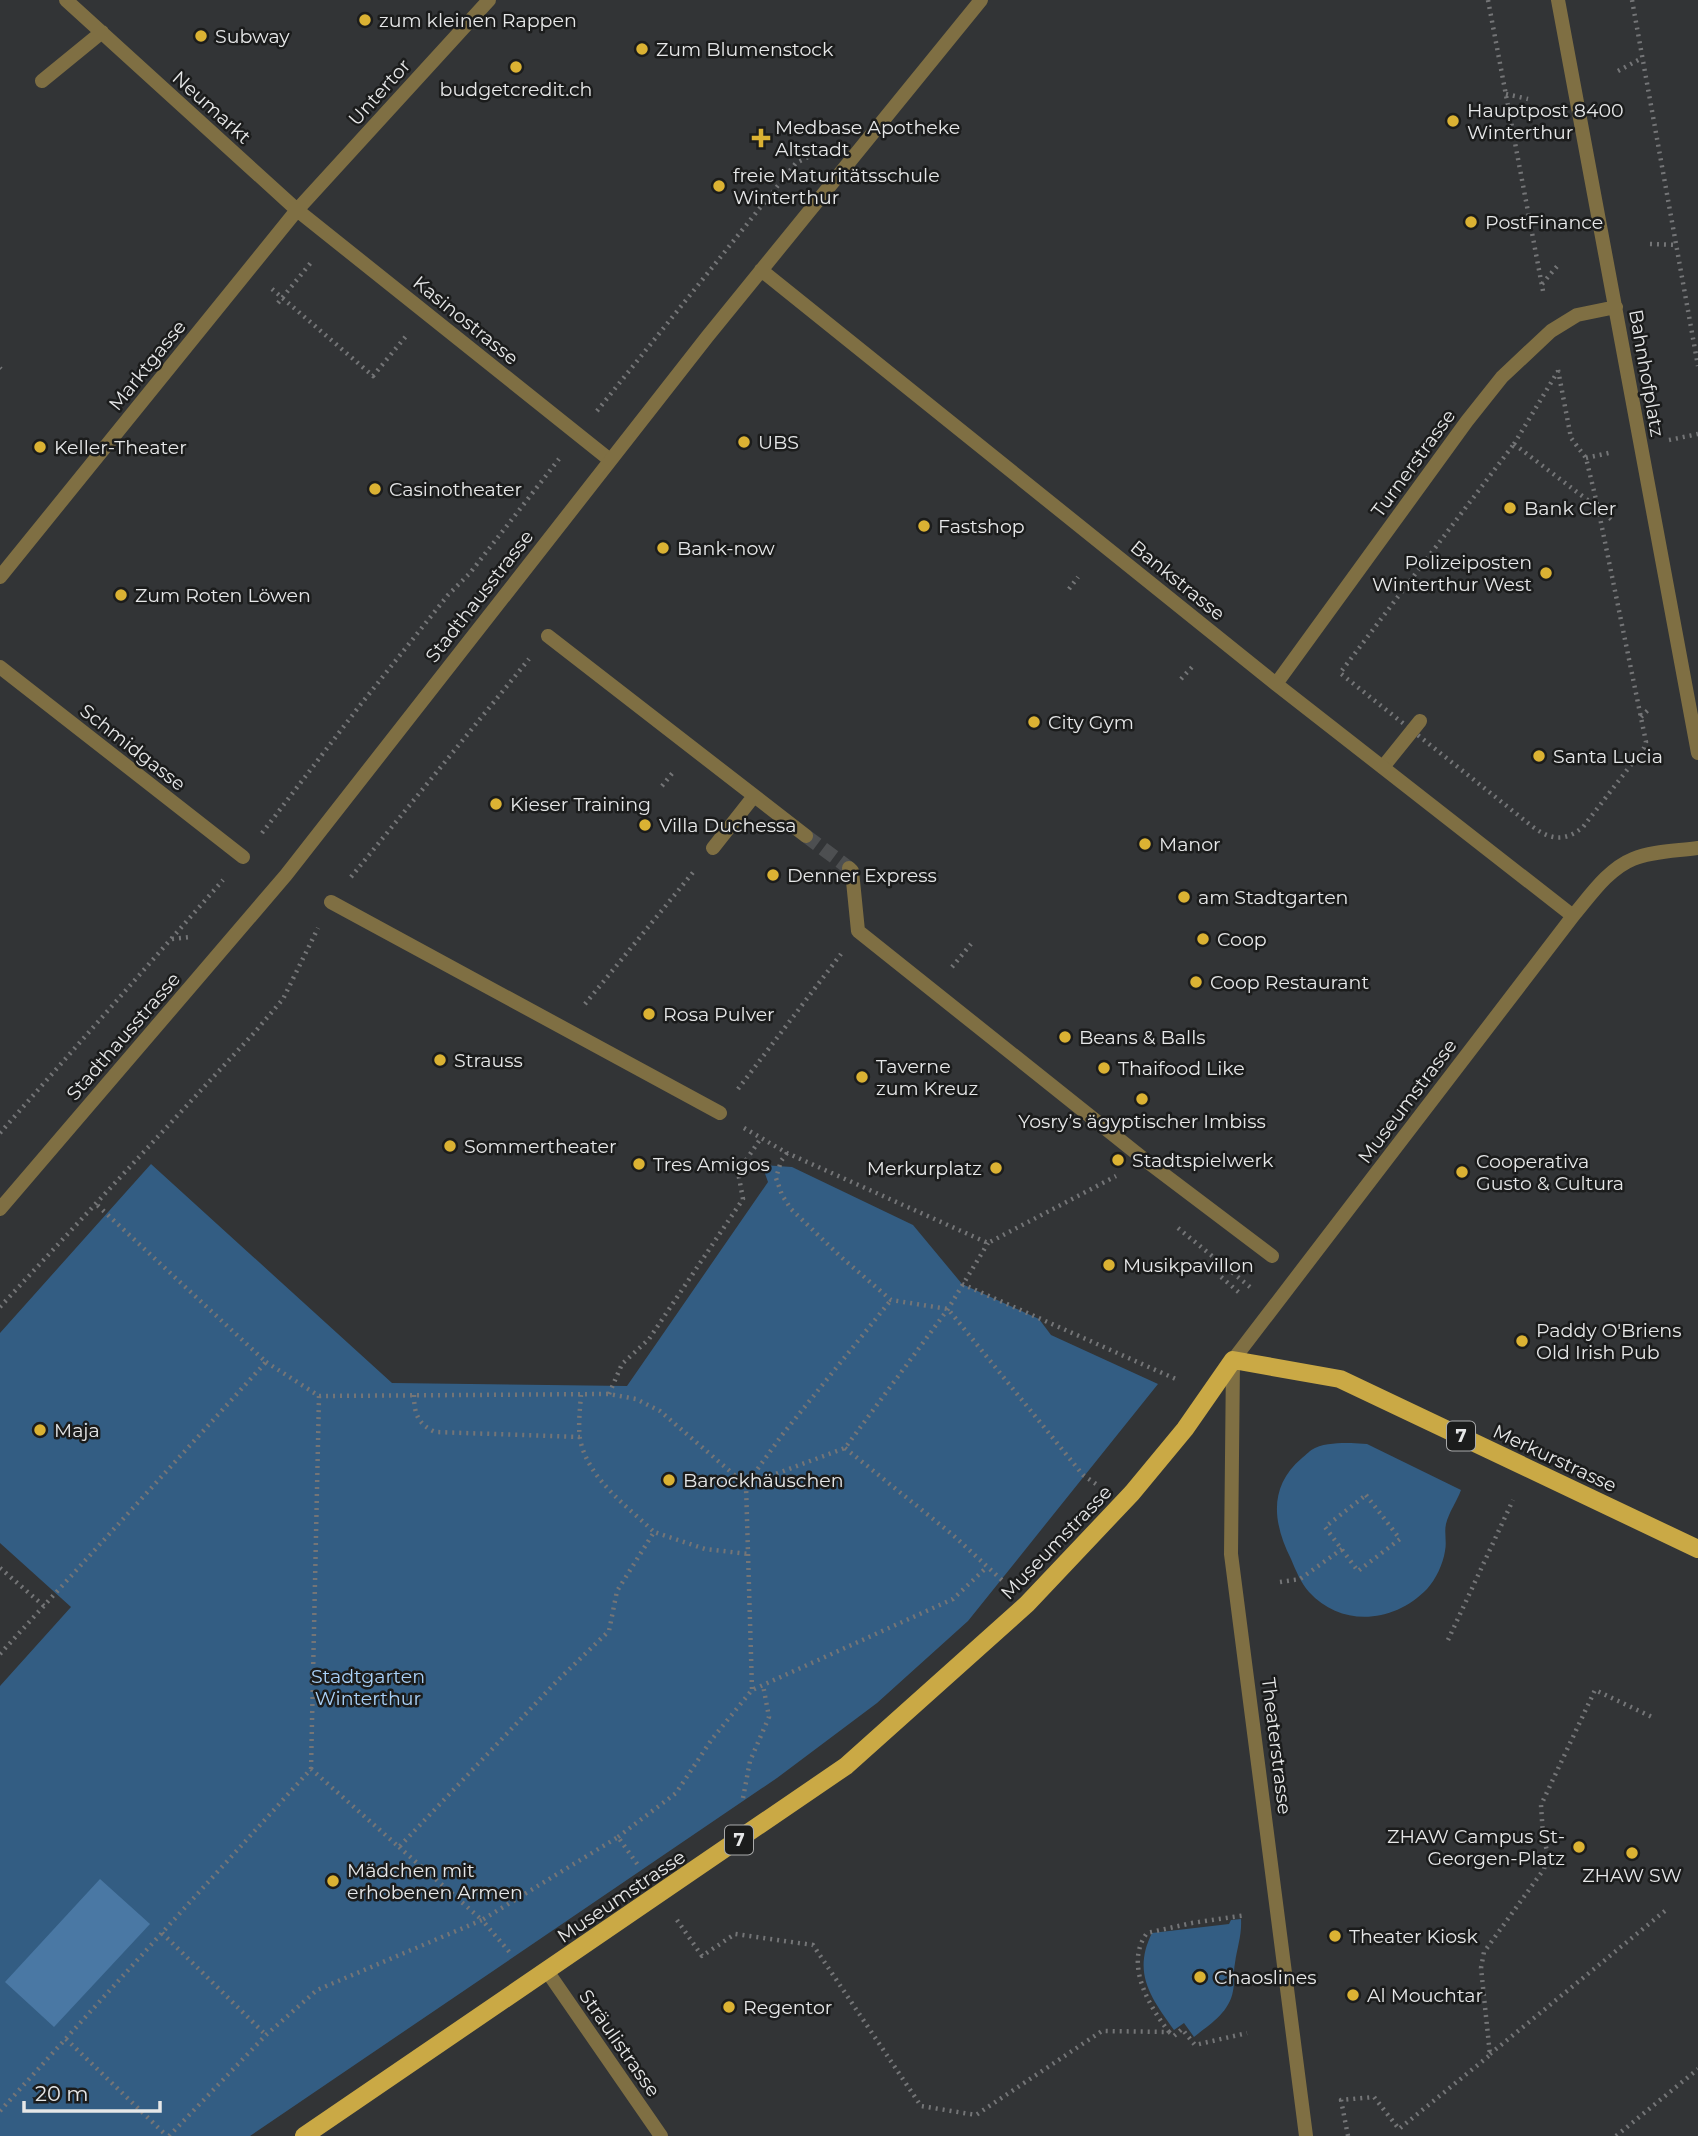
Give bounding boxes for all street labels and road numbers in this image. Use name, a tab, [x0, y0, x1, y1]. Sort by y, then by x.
street label: Untertor	[344, 54, 415, 130]
street label: Neumarkt	[168, 66, 256, 149]
street label: Kasinostrasse	[408, 271, 523, 370]
street label: Bahnhofplatz	[1624, 308, 1669, 439]
street label: Marktgasse	[104, 315, 191, 415]
street label: Turnerstrasse	[1367, 405, 1460, 522]
street label: Stadthausstrasse	[421, 525, 538, 667]
street label: Bankstrasse	[1126, 535, 1229, 625]
street label: Schmidgasse	[75, 699, 190, 796]
street label: Stadthausstrasse	[62, 968, 185, 1105]
street label: Museumstrasse	[1353, 1035, 1462, 1168]
street label: Merkurstrasse	[1489, 1420, 1620, 1497]
road number: 7	[1447, 1422, 1475, 1450]
street label: Museumstrasse	[996, 1481, 1117, 1604]
street label: Theaterstrasse	[1257, 1676, 1296, 1816]
road number: 7	[725, 1826, 753, 1854]
street label: Museumstrasse	[553, 1845, 690, 1948]
street label: Sträulistrasse	[574, 1985, 665, 2101]

